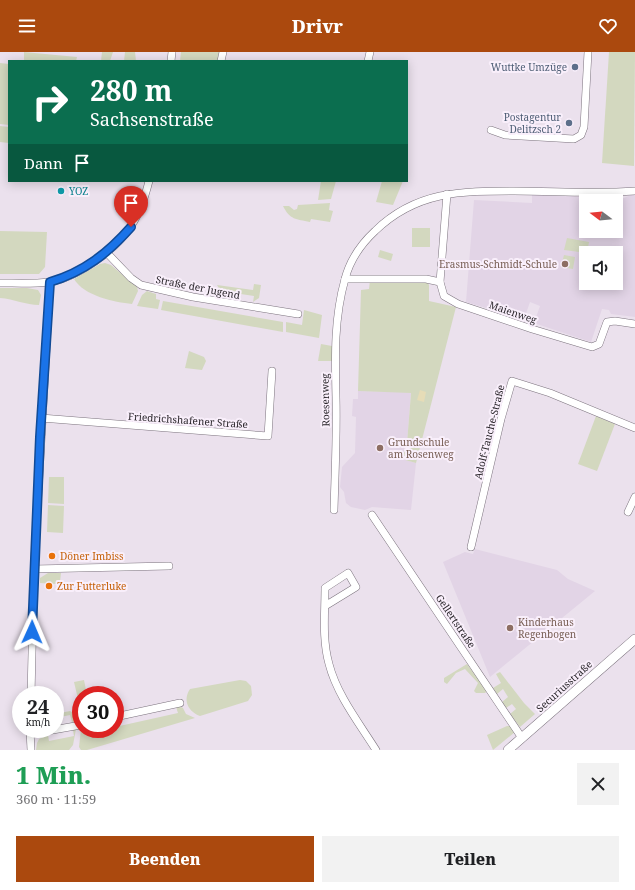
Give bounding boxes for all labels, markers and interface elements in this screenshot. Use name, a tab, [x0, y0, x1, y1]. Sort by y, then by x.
text: Drivr	[292, 14, 343, 38]
icon: menu	[16, 15, 38, 37]
icon: heart	[597, 15, 619, 37]
place label: Wuttke Umzüge	[491, 60, 567, 74]
marker: Wuttke Umzüge	[570, 62, 580, 72]
text: 280 m	[90, 71, 172, 109]
icon: right	[24, 76, 76, 128]
text: Sachsenstraße	[90, 107, 214, 131]
place label: Postagentur Delitzsch 2	[504, 110, 561, 136]
marker: Postagentur Delitzsch 2	[564, 118, 574, 128]
icon: arrive	[71, 152, 93, 174]
text: Dann	[24, 153, 63, 173]
place label: YOZ	[68, 184, 88, 198]
marker: YOZ	[56, 186, 66, 196]
pin	[114, 186, 148, 227]
icon: arrive	[120, 192, 142, 214]
north arrow	[579, 194, 623, 238]
map controls	[579, 194, 623, 290]
button: sound	[579, 246, 623, 290]
place label: Erasmus-Schmidt-Schule	[439, 257, 557, 271]
marker: Erasmus-Schmidt-Schule	[560, 259, 570, 269]
street label: Straße der Jugend	[155, 272, 241, 302]
street label: Maienweg	[487, 297, 539, 327]
street label: Roesenweg	[318, 373, 332, 427]
street label: Adolf-Tauche-Straße	[470, 383, 508, 481]
street label: Friedrichshafener Straße	[128, 409, 248, 431]
place label: Grundschule am Rosenweg	[388, 435, 454, 461]
marker: Grundschule am Rosenweg	[375, 443, 385, 453]
place label: Döner Imbiss	[60, 549, 124, 563]
marker: Döner Imbiss	[47, 551, 57, 561]
place label: Zur Futterluke	[57, 579, 126, 593]
marker: Zur Futterluke	[44, 581, 54, 591]
street label: Gellertstraße	[433, 591, 479, 651]
position arrow	[11, 611, 53, 653]
place label: Kinderhaus Regenbogen	[518, 615, 577, 641]
marker: Kinderhaus Regenbogen	[505, 623, 515, 633]
street label: Securiusstraße	[533, 657, 595, 715]
speed limit sign: 30	[72, 686, 124, 738]
text: 24	[27, 693, 49, 720]
text: km/h	[26, 715, 50, 729]
text: 1 Min.	[16, 758, 91, 791]
button: close	[577, 763, 619, 805]
text: 360 m · 11:59	[16, 790, 96, 808]
button: Beenden	[16, 836, 314, 882]
button: Teilen	[322, 836, 619, 882]

